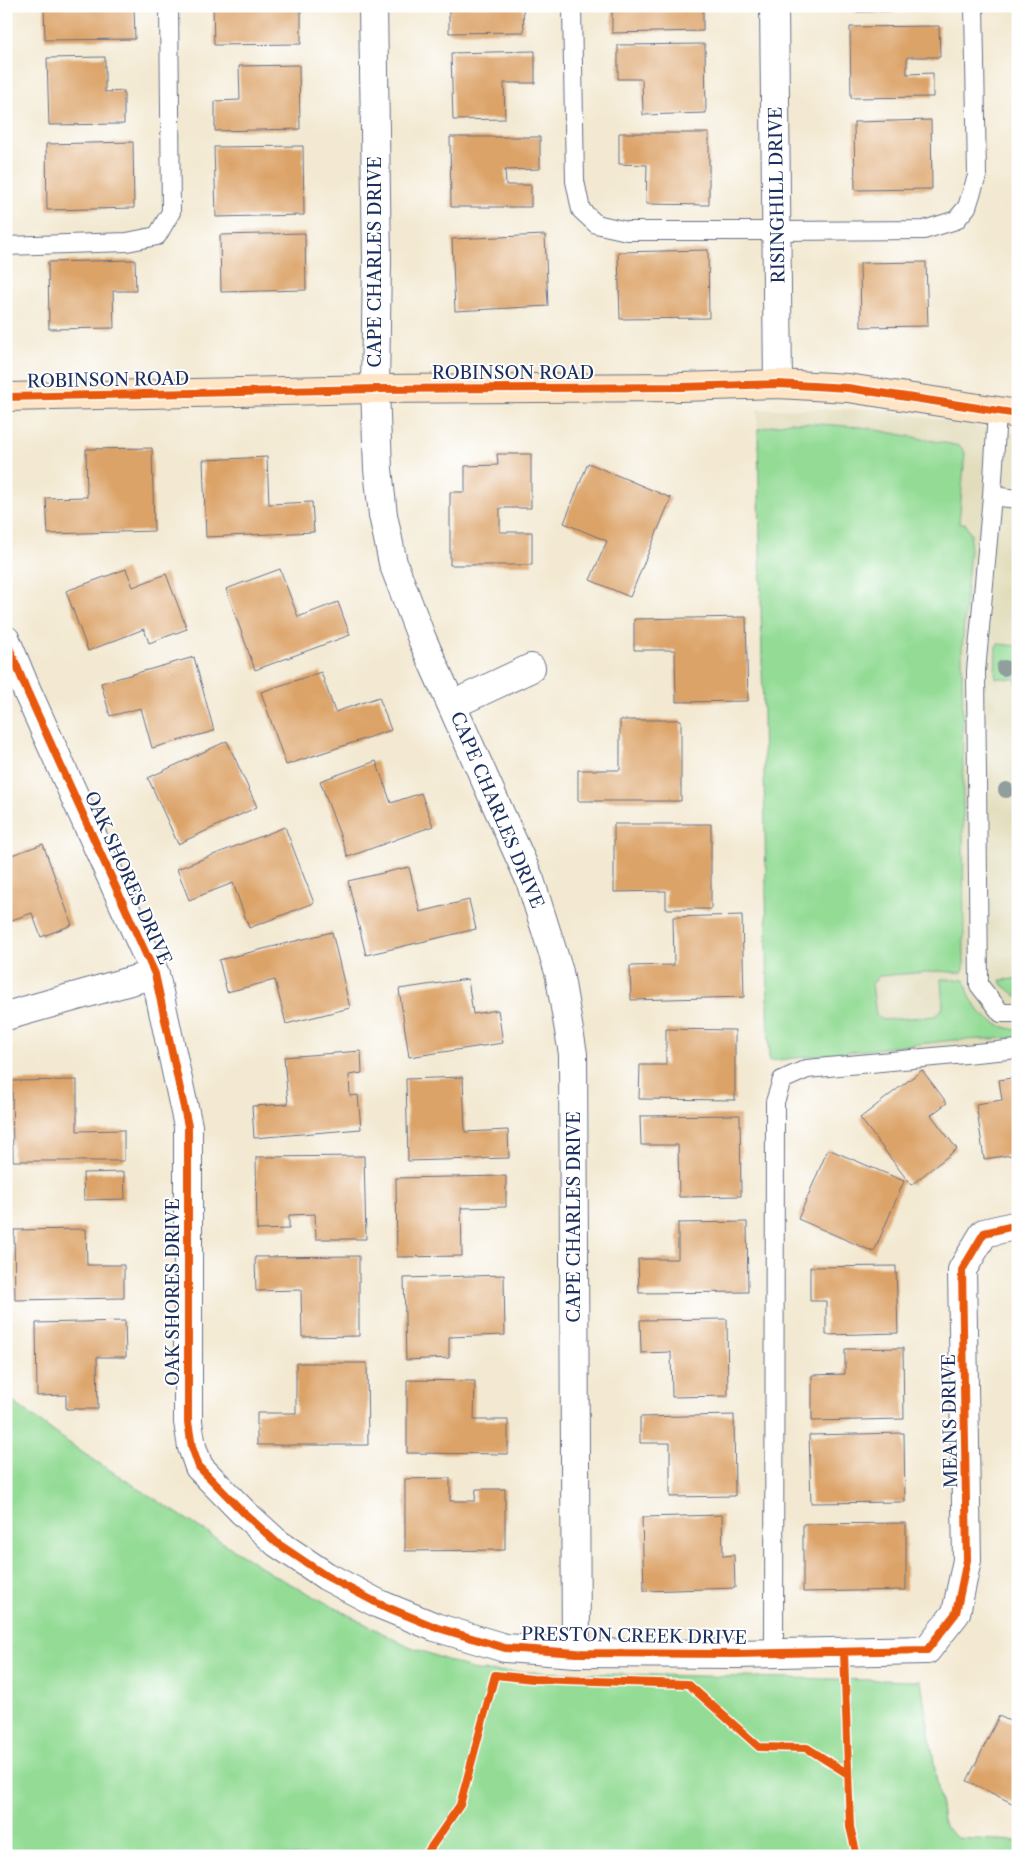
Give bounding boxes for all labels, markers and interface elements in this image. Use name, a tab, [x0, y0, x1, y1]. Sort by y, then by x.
street label: RISINGHILL DRIVE	[764, 107, 790, 283]
street label: CAPE CHARLES DRIVE	[364, 156, 386, 368]
street label: ROBINSON ROAD	[432, 362, 594, 384]
street label: ROBINSON ROAD	[27, 368, 189, 392]
street label: CAPE CHARLES DRIVE	[446, 708, 548, 912]
street label: OAK SHORES DRIVE	[80, 788, 176, 968]
street label: CAPE CHARLES DRIVE	[563, 1111, 585, 1323]
street label: OAK SHORES DRIVE	[162, 1198, 184, 1386]
street label: MEANS DRIVE	[938, 1354, 962, 1488]
street label: PRESTON CREEK DRIVE	[521, 1623, 747, 1649]

